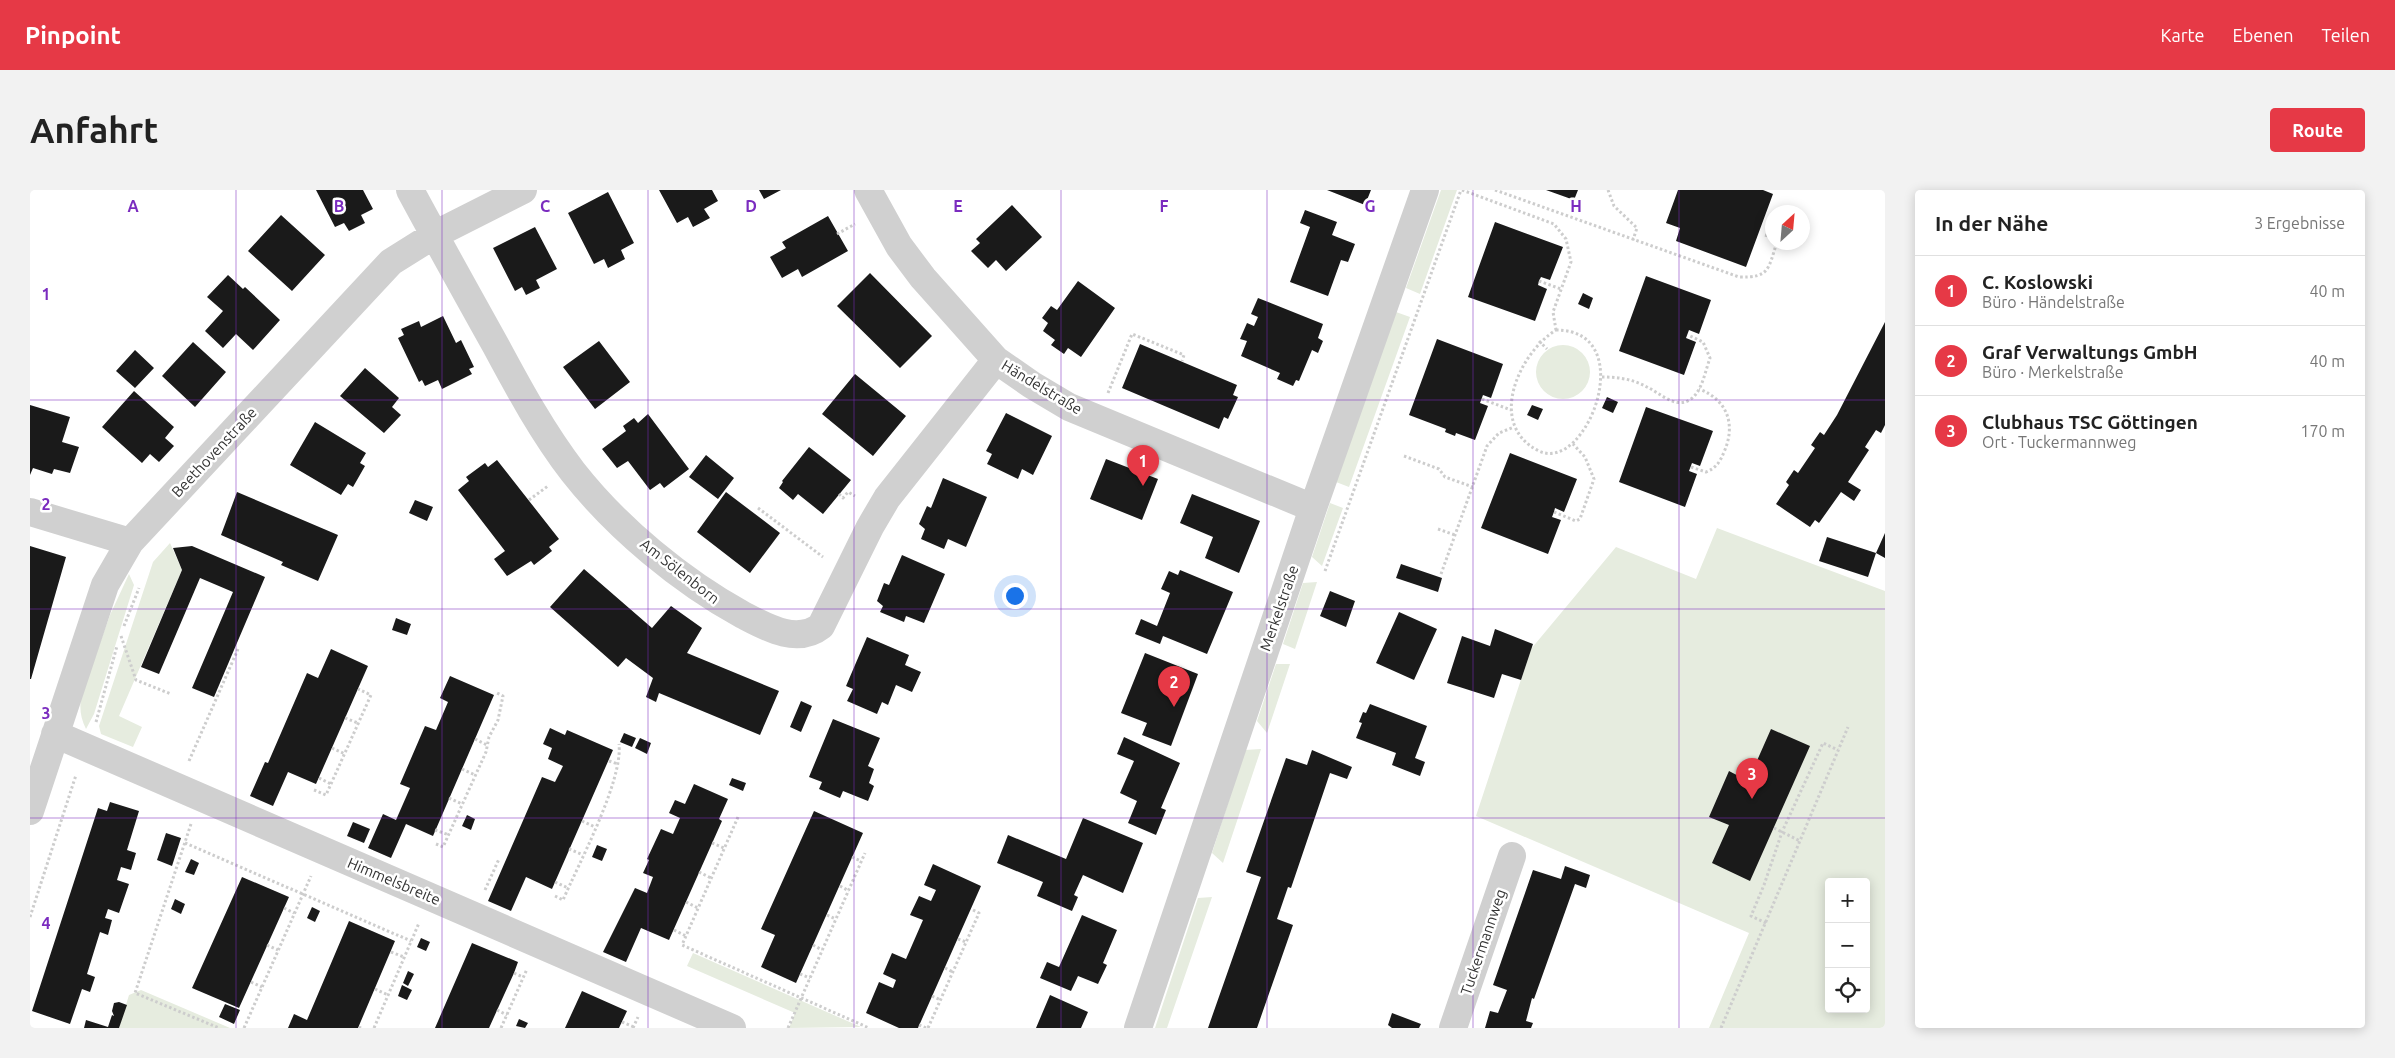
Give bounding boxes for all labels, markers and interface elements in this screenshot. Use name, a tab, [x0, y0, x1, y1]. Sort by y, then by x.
text: Pinpoint	[25, 22, 121, 49]
text: Karte	[2161, 25, 2205, 45]
text: Ebenen	[2233, 25, 2294, 45]
text: Teilen	[2322, 25, 2370, 45]
button: Route	[2270, 108, 2365, 152]
text: Anfahrt	[30, 110, 158, 150]
text: A	[127, 197, 139, 215]
text: B	[334, 197, 344, 215]
text: C	[540, 197, 550, 215]
text: D	[745, 197, 757, 215]
text: E	[953, 197, 963, 215]
text: F	[1160, 197, 1169, 215]
text: G	[1364, 197, 1376, 215]
text: H	[1570, 197, 1582, 215]
north arrow	[1765, 205, 1810, 250]
text: In der Nähe	[1935, 211, 2048, 235]
text: 3 Ergebnisse	[2254, 214, 2345, 232]
text: C. Koslowski	[1982, 271, 2093, 293]
text: 1	[1946, 282, 1956, 300]
text: 40 m	[2309, 282, 2345, 300]
text: 1	[41, 285, 51, 303]
text: Büro · Händelstraße	[1982, 293, 2125, 311]
text: Graf Verwaltungs GmbH	[1982, 341, 2198, 363]
text: 2	[1946, 352, 1956, 370]
text: 40 m	[2309, 352, 2345, 370]
street label: Händelstraße	[999, 356, 1085, 418]
text: Büro · Merkelstraße	[1982, 363, 2124, 381]
street label: Beethovenstraße	[168, 404, 260, 500]
text: Clubhaus TSC Göttingen	[1982, 411, 2198, 433]
text: 3	[1946, 422, 1956, 440]
text: 170 m	[2300, 422, 2345, 440]
text: Ort · Tuckermannweg	[1982, 433, 2136, 451]
pin: 1	[1127, 445, 1159, 486]
text: 2	[41, 495, 51, 513]
street label: Am Sölenborn	[637, 535, 723, 607]
street label: Merkelstraße	[1256, 563, 1302, 653]
your location	[1002, 583, 1028, 609]
pin: 2	[1158, 666, 1190, 707]
text: 3	[41, 704, 51, 722]
pin: 3	[1736, 758, 1768, 799]
street label: Himmelsbreite	[345, 854, 443, 908]
map controls	[1825, 878, 1870, 1013]
button: +	[1825, 878, 1870, 923]
street label: Tuckermannweg	[1457, 887, 1509, 997]
text: 4	[41, 914, 51, 932]
button: −	[1825, 923, 1870, 968]
button: locate	[1825, 968, 1870, 1013]

